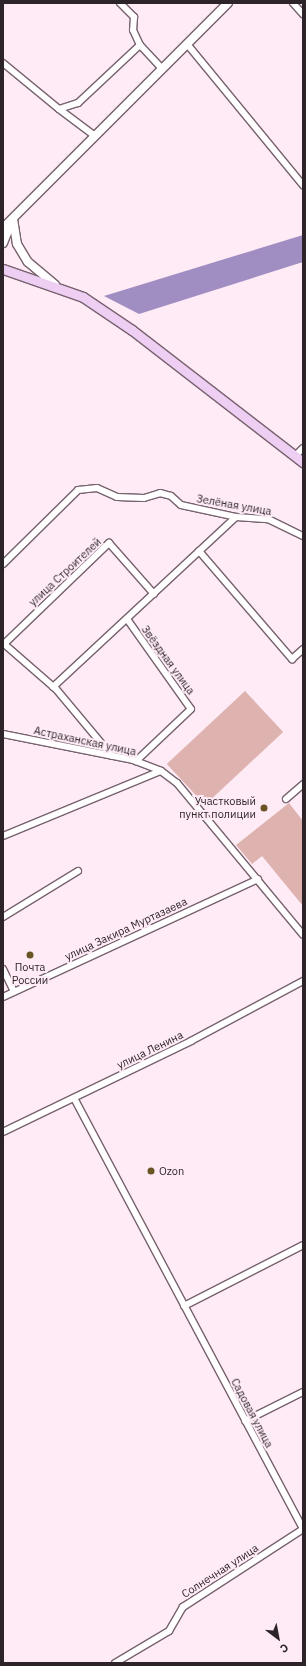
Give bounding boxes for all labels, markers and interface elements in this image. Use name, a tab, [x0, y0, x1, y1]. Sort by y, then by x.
street label: Зелёная улица	[195, 492, 273, 518]
street label: улица Строителей	[26, 535, 104, 609]
street label: Звёздная улица	[139, 623, 197, 697]
street label: Астраханская улица	[33, 724, 137, 758]
place label: Участковый пункт полиции	[179, 795, 256, 821]
marker: Участковый пункт полиции	[259, 803, 269, 813]
street label: улица Закира Муртазаева	[63, 895, 189, 963]
marker: Почта России	[25, 950, 35, 960]
place label: Почта России	[12, 961, 48, 987]
street label: улица Ленина	[115, 1028, 185, 1072]
place label: Ozon	[159, 1164, 184, 1178]
marker: Ozon	[146, 1166, 156, 1176]
street label: Садовая улица	[228, 1376, 276, 1450]
street label: Солнечная улица	[179, 1541, 261, 1601]
north arrow	[258, 1618, 298, 1658]
text: С	[278, 1640, 291, 1656]

